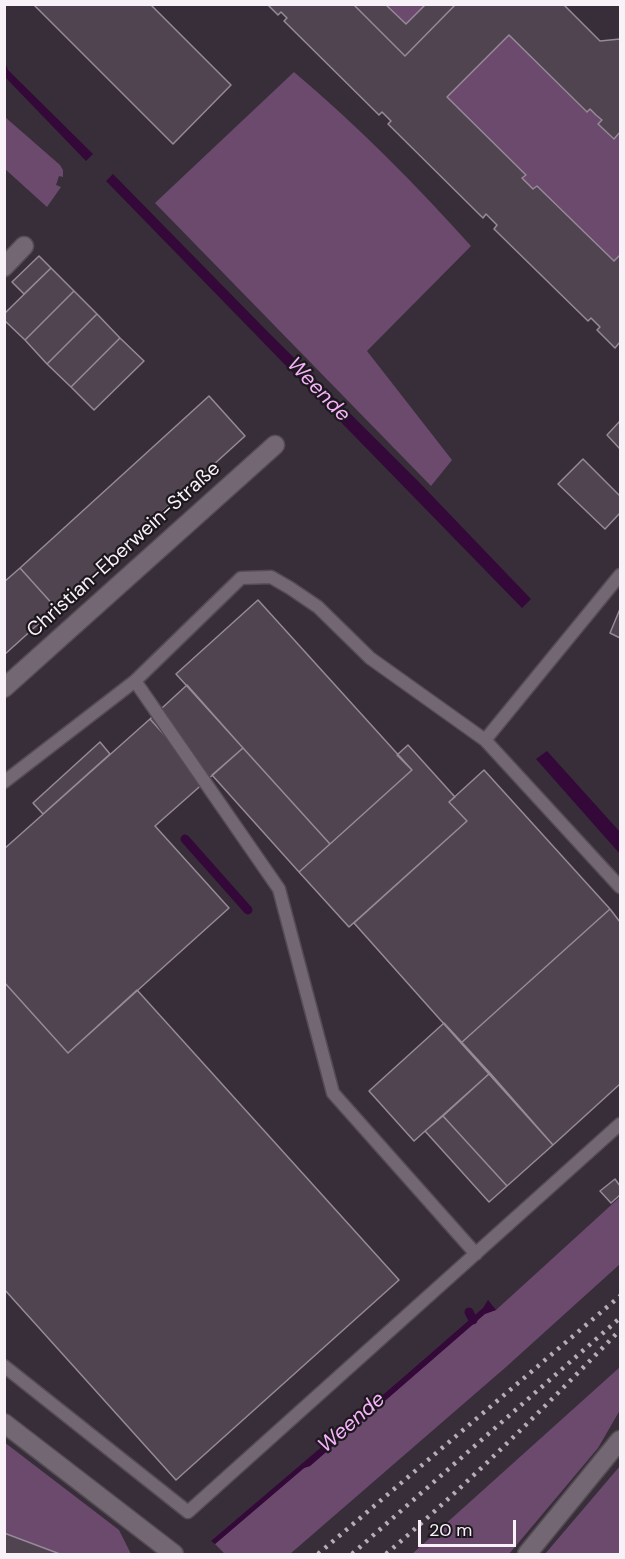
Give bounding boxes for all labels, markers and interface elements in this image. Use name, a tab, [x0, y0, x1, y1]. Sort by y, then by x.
water label: Weende	[281, 352, 355, 428]
street label: Christian-Eberwein-Straße	[23, 457, 225, 643]
water label: Weende	[313, 1387, 391, 1459]
scale bar	[421, 1508, 518, 1546]
text: 20 m	[429, 1518, 472, 1542]

